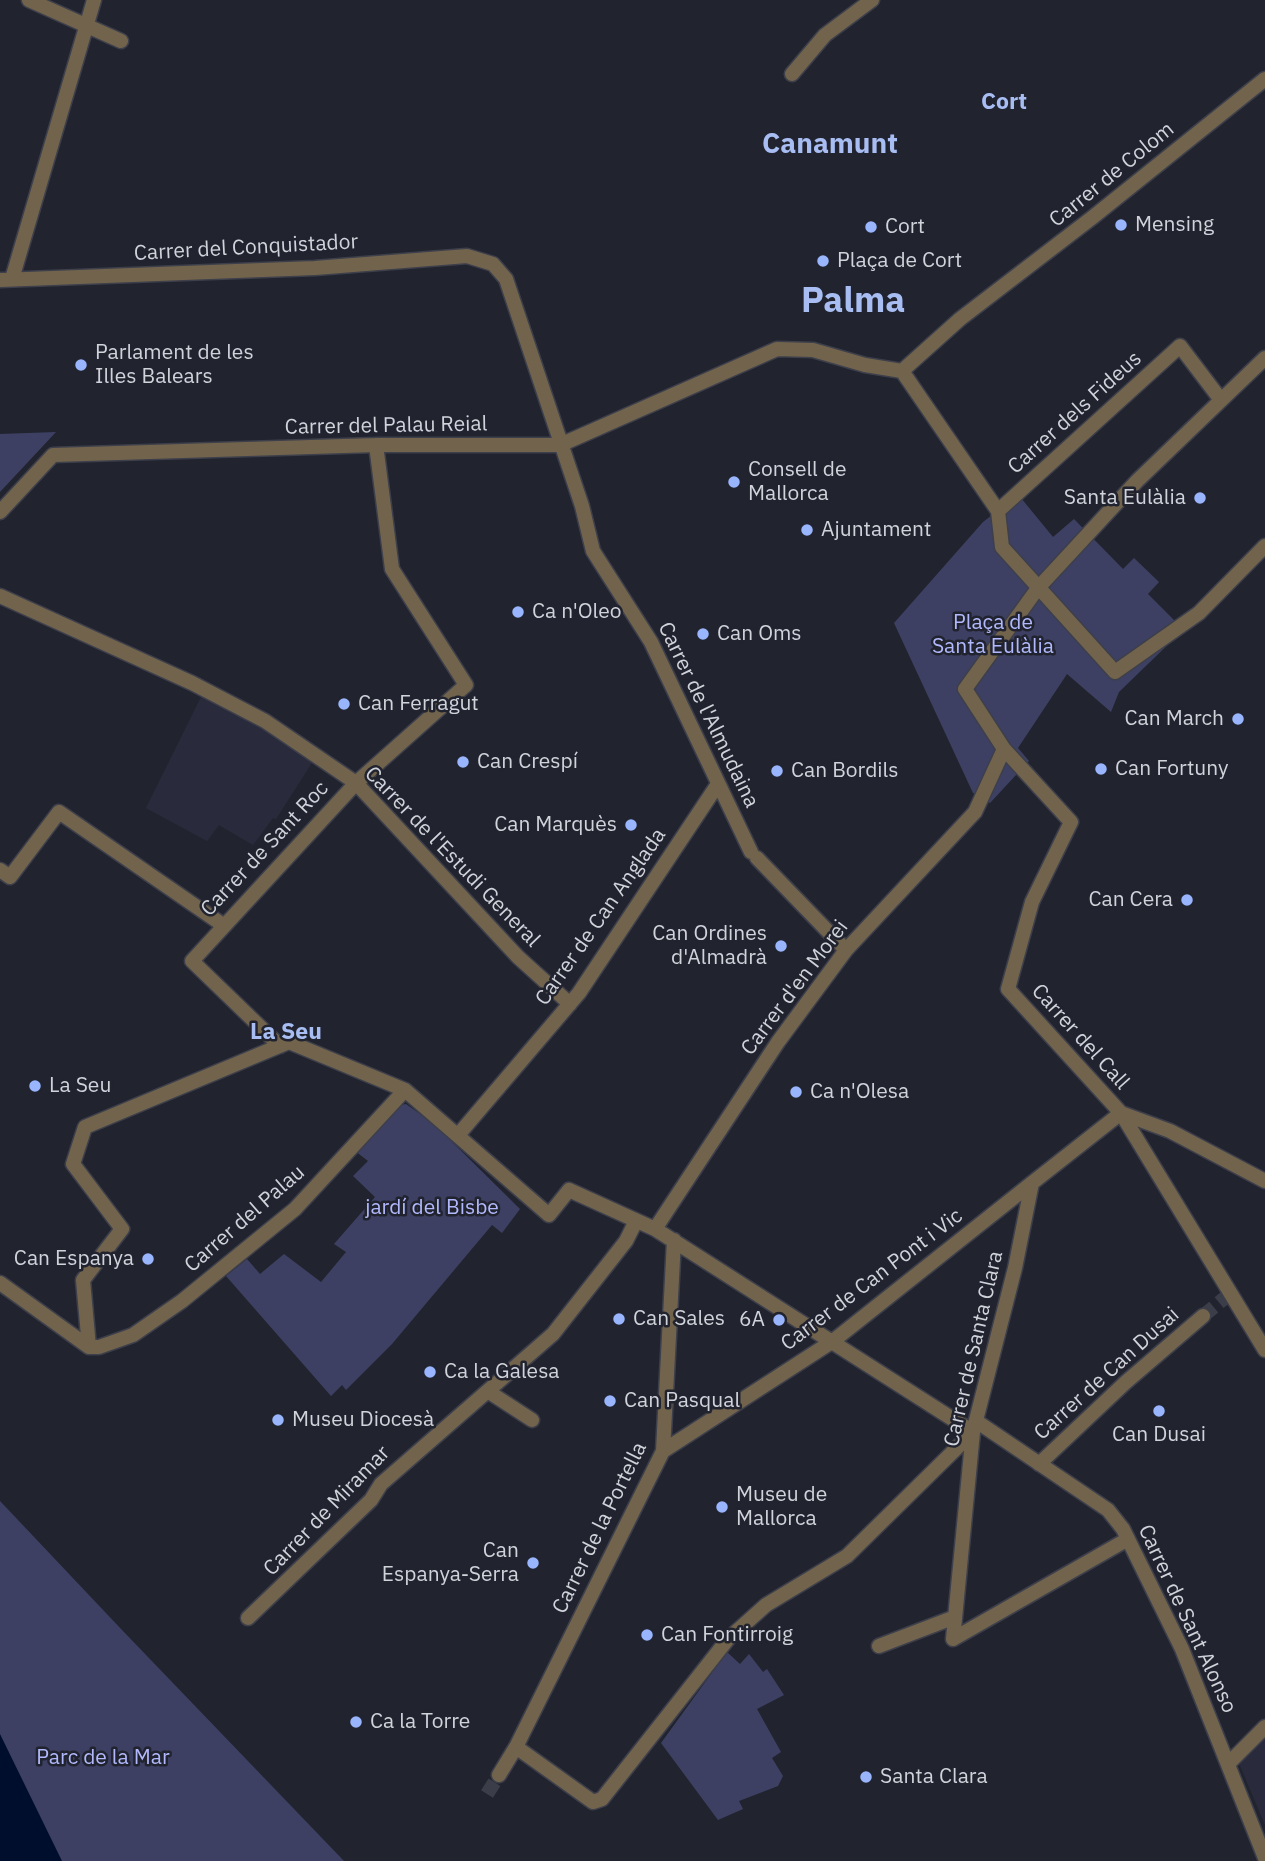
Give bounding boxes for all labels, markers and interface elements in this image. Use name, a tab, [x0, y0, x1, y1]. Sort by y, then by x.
district label: Cort	[981, 88, 1027, 116]
street label: Carrer de Colom	[1045, 117, 1179, 233]
district label: Canamunt	[762, 128, 898, 162]
place label: Mensing	[1135, 212, 1214, 238]
place label: Cort	[885, 214, 925, 240]
marker: Mensing	[1113, 217, 1129, 233]
marker: Cort	[863, 219, 879, 235]
street label: Carrer del Conquistador	[133, 230, 359, 266]
place label: Plaça de Cort	[837, 248, 962, 274]
marker: Plaça de Cort	[815, 253, 831, 269]
district label: Palma	[801, 281, 905, 323]
place label: Parlament de les Illes Balears	[95, 340, 254, 390]
street label: Carrer dels Fideus	[1003, 346, 1147, 480]
marker: Parlament de les Illes Balears	[73, 357, 89, 373]
street label: Carrer del Palau Reial	[285, 412, 487, 440]
place label: Consell de Mallorca	[748, 457, 846, 507]
marker: Consell de Mallorca	[726, 474, 742, 490]
place label: Santa Eulàlia	[1064, 485, 1186, 511]
marker: Santa Eulàlia	[1192, 490, 1208, 506]
place label: Ajuntament	[821, 517, 931, 543]
marker: Ajuntament	[799, 522, 815, 538]
place label: Ca n'Oleo	[532, 599, 622, 625]
marker: Ca n'Oleo	[510, 604, 526, 620]
park label: Plaça de Santa Eulàlia	[932, 610, 1054, 660]
street label: Carrer de l'Almudaina	[652, 618, 764, 812]
place label: Can Oms	[717, 621, 802, 647]
marker: Can Oms	[695, 626, 711, 642]
place label: Can Ferragut	[358, 691, 479, 717]
marker: Can Ferragut	[336, 696, 352, 712]
place label: Can March	[1125, 706, 1224, 732]
marker: Can March	[1230, 711, 1246, 727]
place label: Can Crespí	[477, 749, 578, 775]
marker: Can Crespí	[455, 754, 471, 770]
place label: Can Fortuny	[1115, 756, 1228, 782]
place label: Can Bordils	[791, 758, 899, 784]
street label: Carrer de l'Estudi General	[359, 761, 545, 953]
marker: Can Fortuny	[1093, 761, 1109, 777]
marker: Can Bordils	[769, 763, 785, 779]
street label: Carrer de Sant Roc	[196, 776, 334, 922]
place label: Can Marquès	[494, 812, 617, 838]
marker: Can Marquès	[623, 817, 639, 833]
street label: Carrer de Can Anglada	[530, 824, 672, 1010]
place label: Can Cera	[1088, 887, 1173, 913]
marker: Can Cera	[1179, 892, 1195, 908]
street label: Carrer d'en Morei	[736, 916, 854, 1060]
place label: Can Ordines d'Almadrà	[652, 921, 767, 971]
marker: Can Ordines d'Almadrà	[773, 938, 789, 954]
street label: Carrer del Call	[1026, 979, 1134, 1095]
district label: La Seu	[250, 1018, 322, 1046]
place label: La Seu	[49, 1073, 111, 1099]
marker: La Seu	[27, 1078, 43, 1094]
place label: Ca n'Olesa	[810, 1079, 909, 1105]
marker: Ca n'Olesa	[788, 1084, 804, 1100]
street label: Carrer del Palau	[180, 1160, 310, 1278]
park label: jardí del Bisbe	[365, 1195, 499, 1221]
street label: Carrer de Can Pont i Vic	[776, 1204, 968, 1356]
place label: Can Espanya	[14, 1246, 134, 1272]
street label: Carrer de Santa Clara	[939, 1249, 1009, 1449]
marker: Can Espanya	[140, 1251, 156, 1267]
street label: Carrer de Can Dusai	[1029, 1302, 1185, 1446]
place label: Can Sales	[633, 1306, 725, 1332]
place label: 6A	[739, 1307, 765, 1333]
marker: Can Sales	[611, 1311, 627, 1327]
marker: 6A	[771, 1312, 787, 1328]
place label: Ca la Galesa	[444, 1359, 560, 1385]
marker: Ca la Galesa	[422, 1364, 438, 1380]
place label: Can Pasqual	[624, 1388, 740, 1414]
marker: Can Pasqual	[602, 1393, 618, 1409]
marker: Can Dusai	[1151, 1403, 1167, 1419]
place label: Museu Diocesà	[292, 1407, 434, 1433]
marker: Museu Diocesà	[270, 1412, 286, 1428]
place label: Can Dusai	[1112, 1422, 1206, 1448]
street label: Carrer de la Portella	[548, 1438, 652, 1618]
street label: Carrer de Miramar	[259, 1441, 395, 1581]
place label: Museu de Mallorca	[736, 1482, 827, 1532]
marker: Museu de Mallorca	[714, 1499, 730, 1515]
street label: Carrer de Sant Alonso	[1132, 1521, 1242, 1717]
place label: Can Espanya-Serra	[382, 1538, 519, 1588]
marker: Can Espanya-Serra	[525, 1555, 541, 1571]
place label: Can Fontirroig	[661, 1622, 793, 1648]
marker: Can Fontirroig	[639, 1627, 655, 1643]
place label: Ca la Torre	[370, 1709, 470, 1735]
marker: Ca la Torre	[348, 1714, 364, 1730]
park label: Parc de la Mar	[36, 1745, 170, 1771]
place label: Santa Clara	[880, 1764, 988, 1790]
marker: Santa Clara	[858, 1769, 874, 1785]

